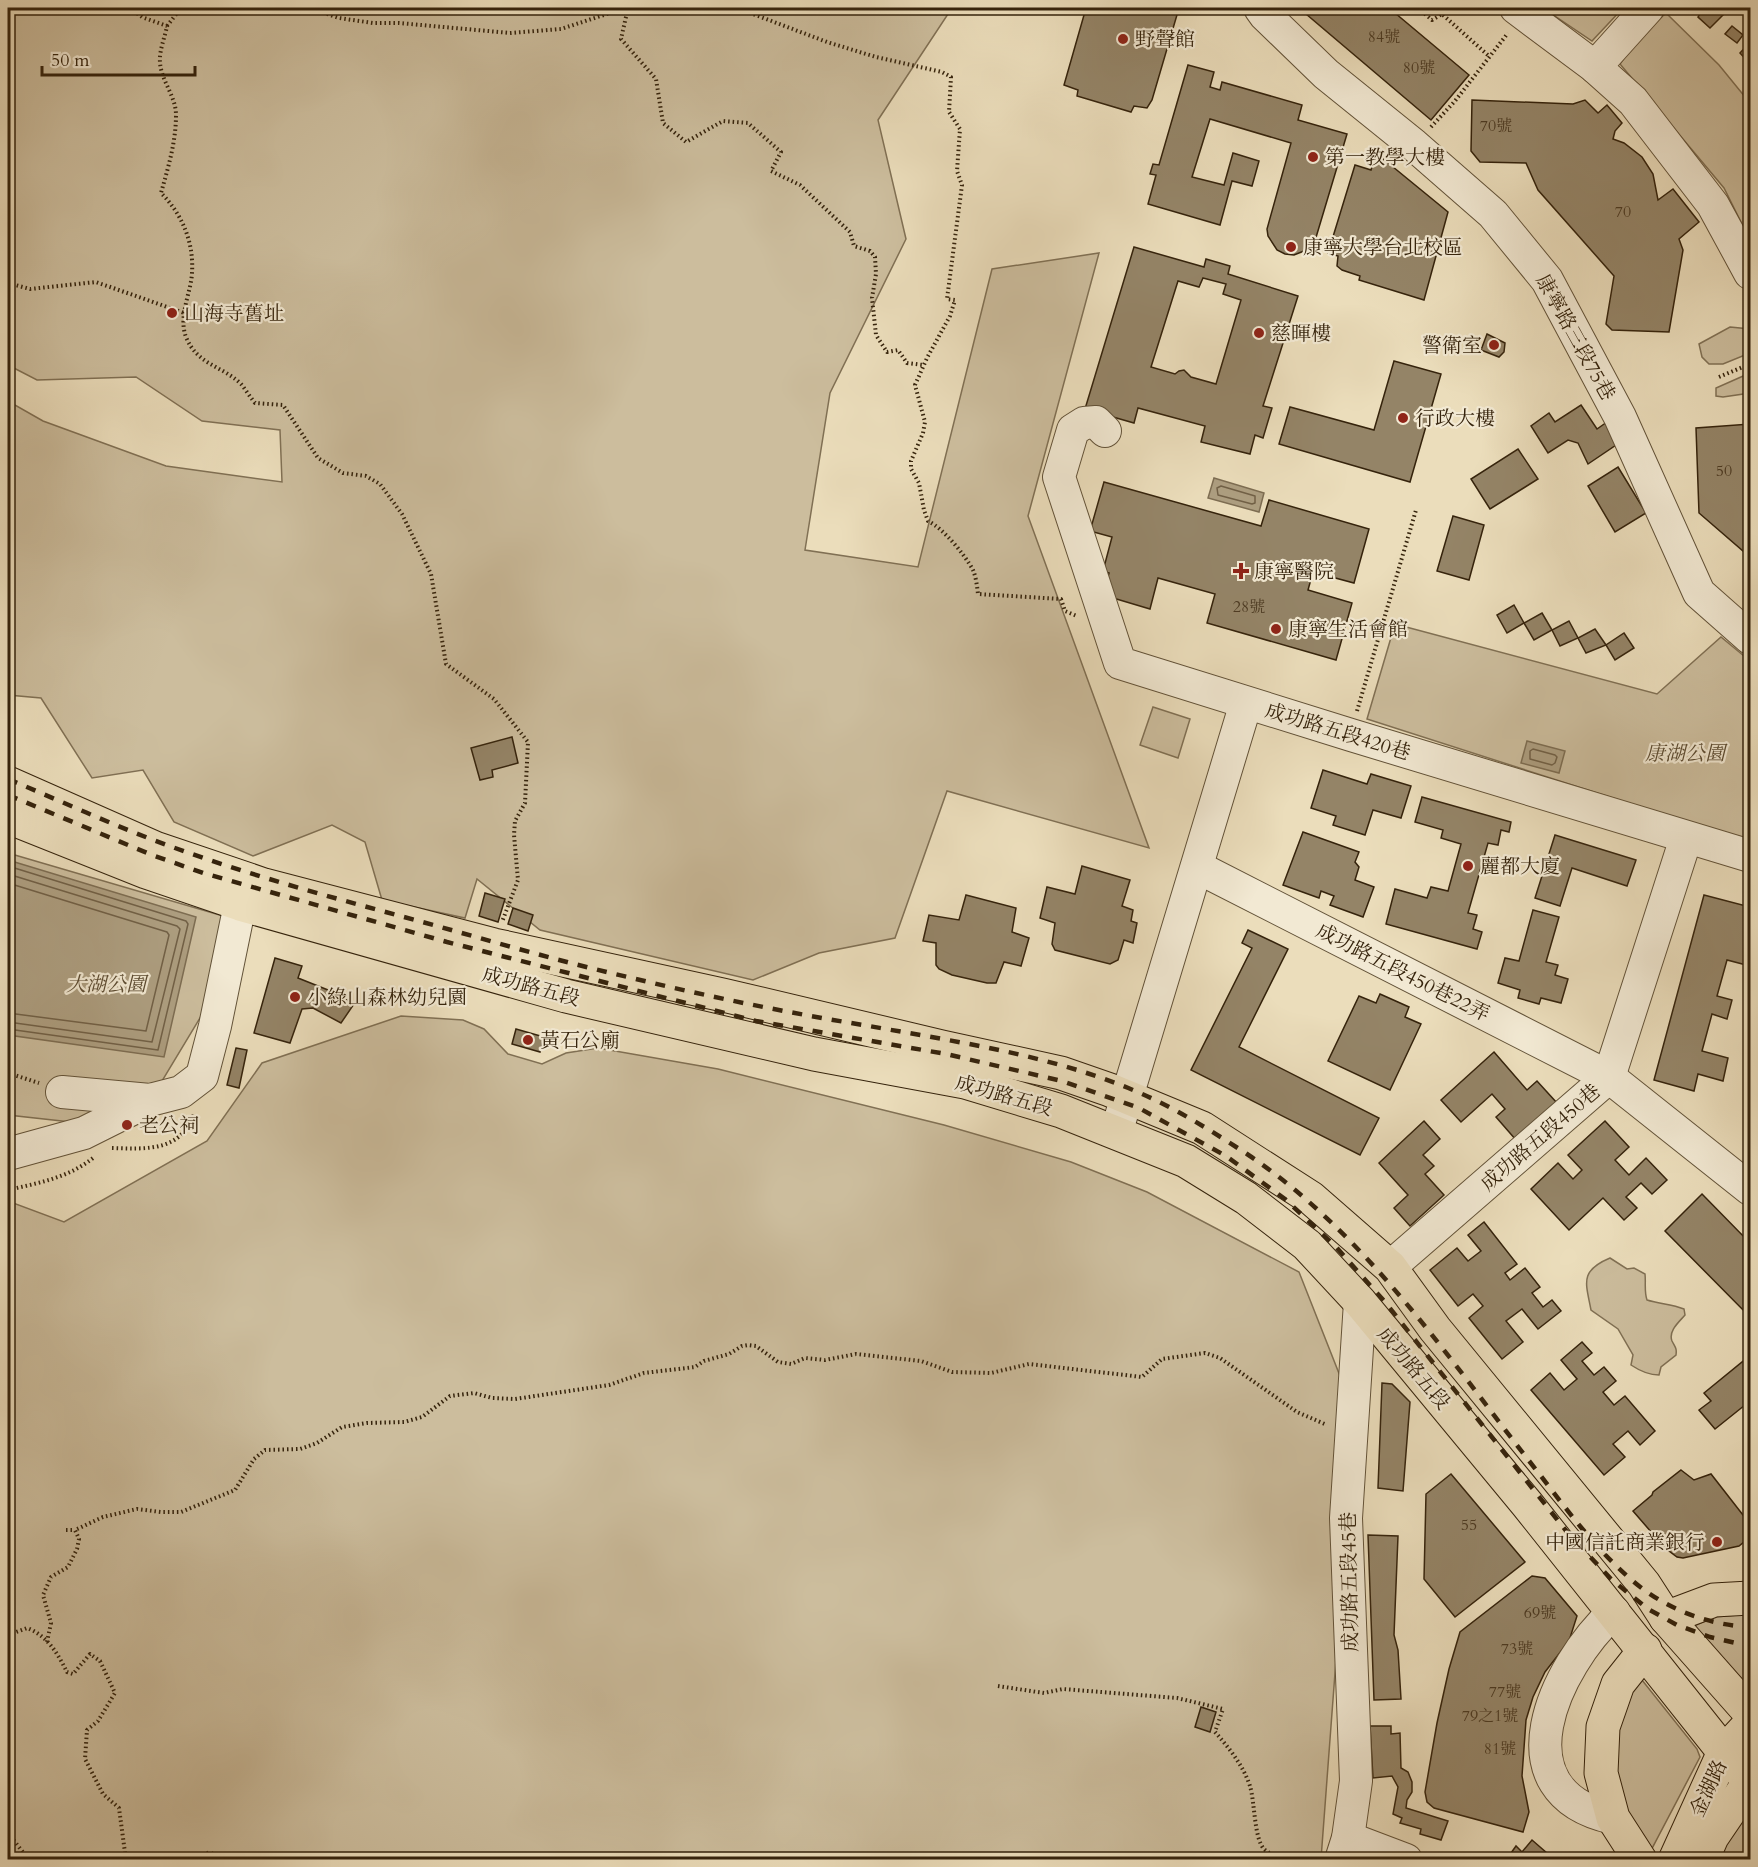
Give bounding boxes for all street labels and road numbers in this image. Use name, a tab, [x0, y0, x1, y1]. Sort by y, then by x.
street label: 康寧路三段75巷	[1530, 269, 1621, 405]
street label: 成功路五段420巷	[1262, 697, 1414, 766]
street label: 成功路五段450巷22弄	[1311, 917, 1494, 1028]
street label: 成功路五段	[479, 961, 583, 1012]
street label: 成功路五段	[952, 1069, 1056, 1122]
street label: 成功路五段450巷	[1475, 1078, 1606, 1197]
street label: 成功路五段	[1371, 1321, 1456, 1415]
street label: 成功路五段45巷	[1335, 1512, 1364, 1652]
street label: 金湖路	[1684, 1755, 1733, 1821]

